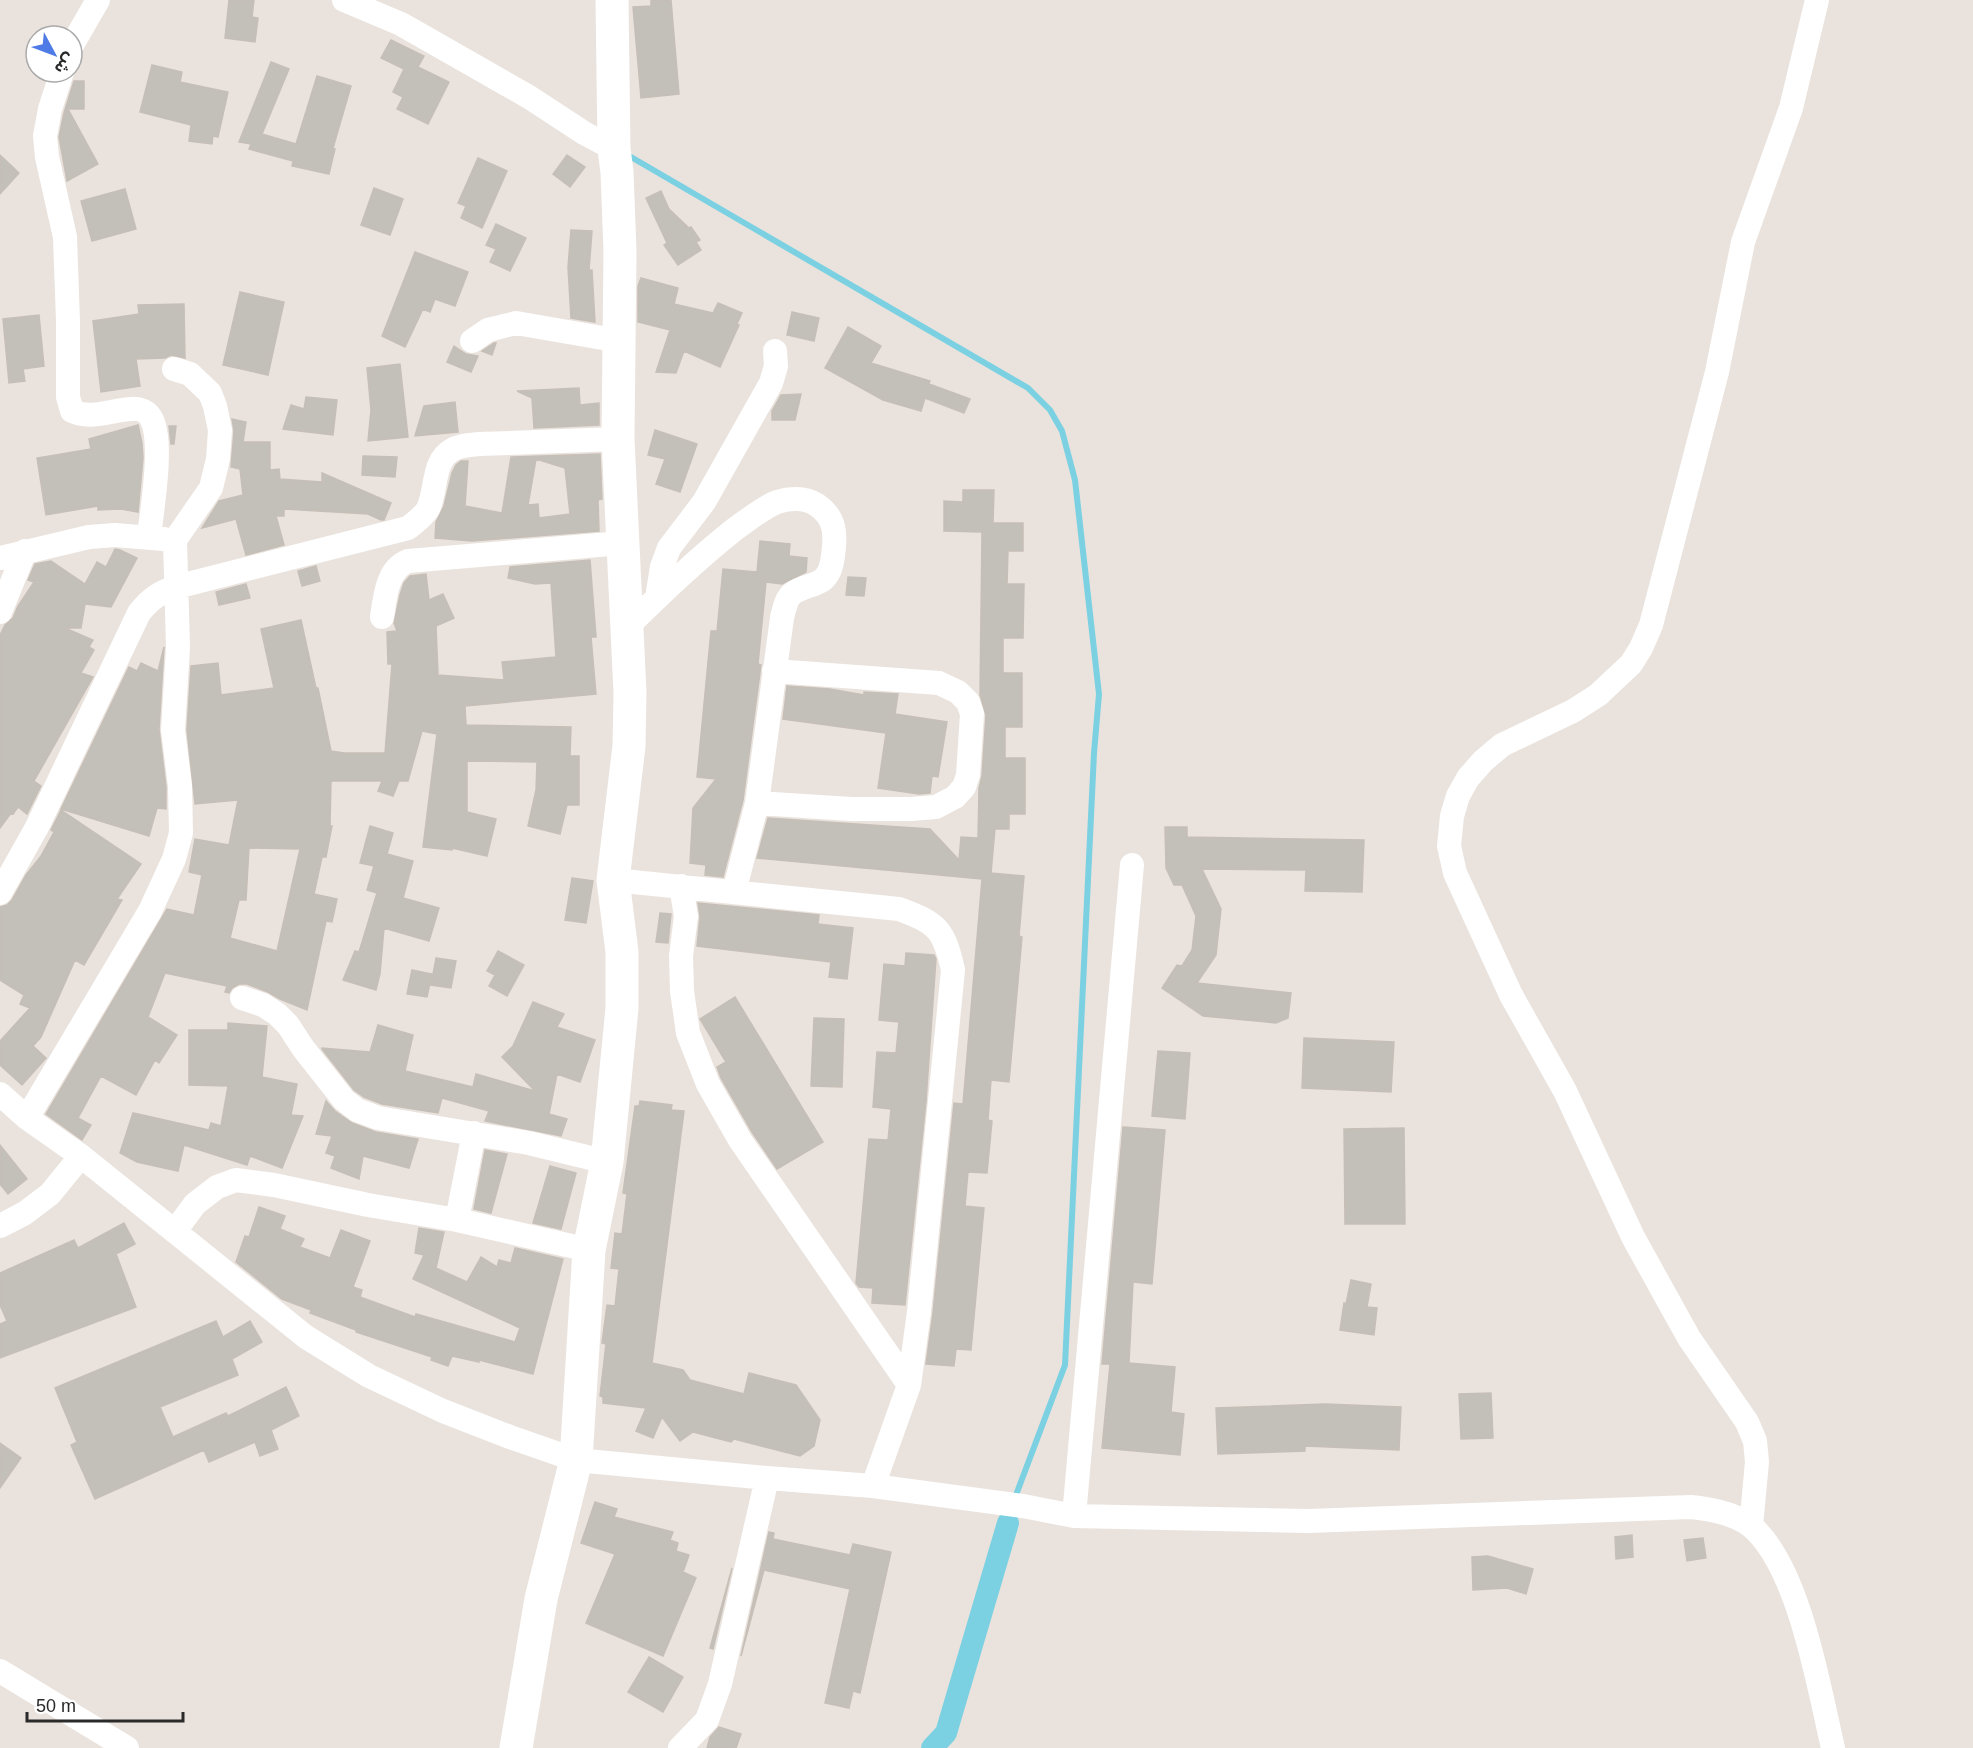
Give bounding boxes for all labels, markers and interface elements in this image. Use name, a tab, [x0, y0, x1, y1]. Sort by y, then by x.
north arrow	[24, 24, 84, 84]
text: ش	[51, 49, 79, 77]
scale bar	[27, 1685, 183, 1723]
text: 50 m	[36, 1696, 76, 1716]

